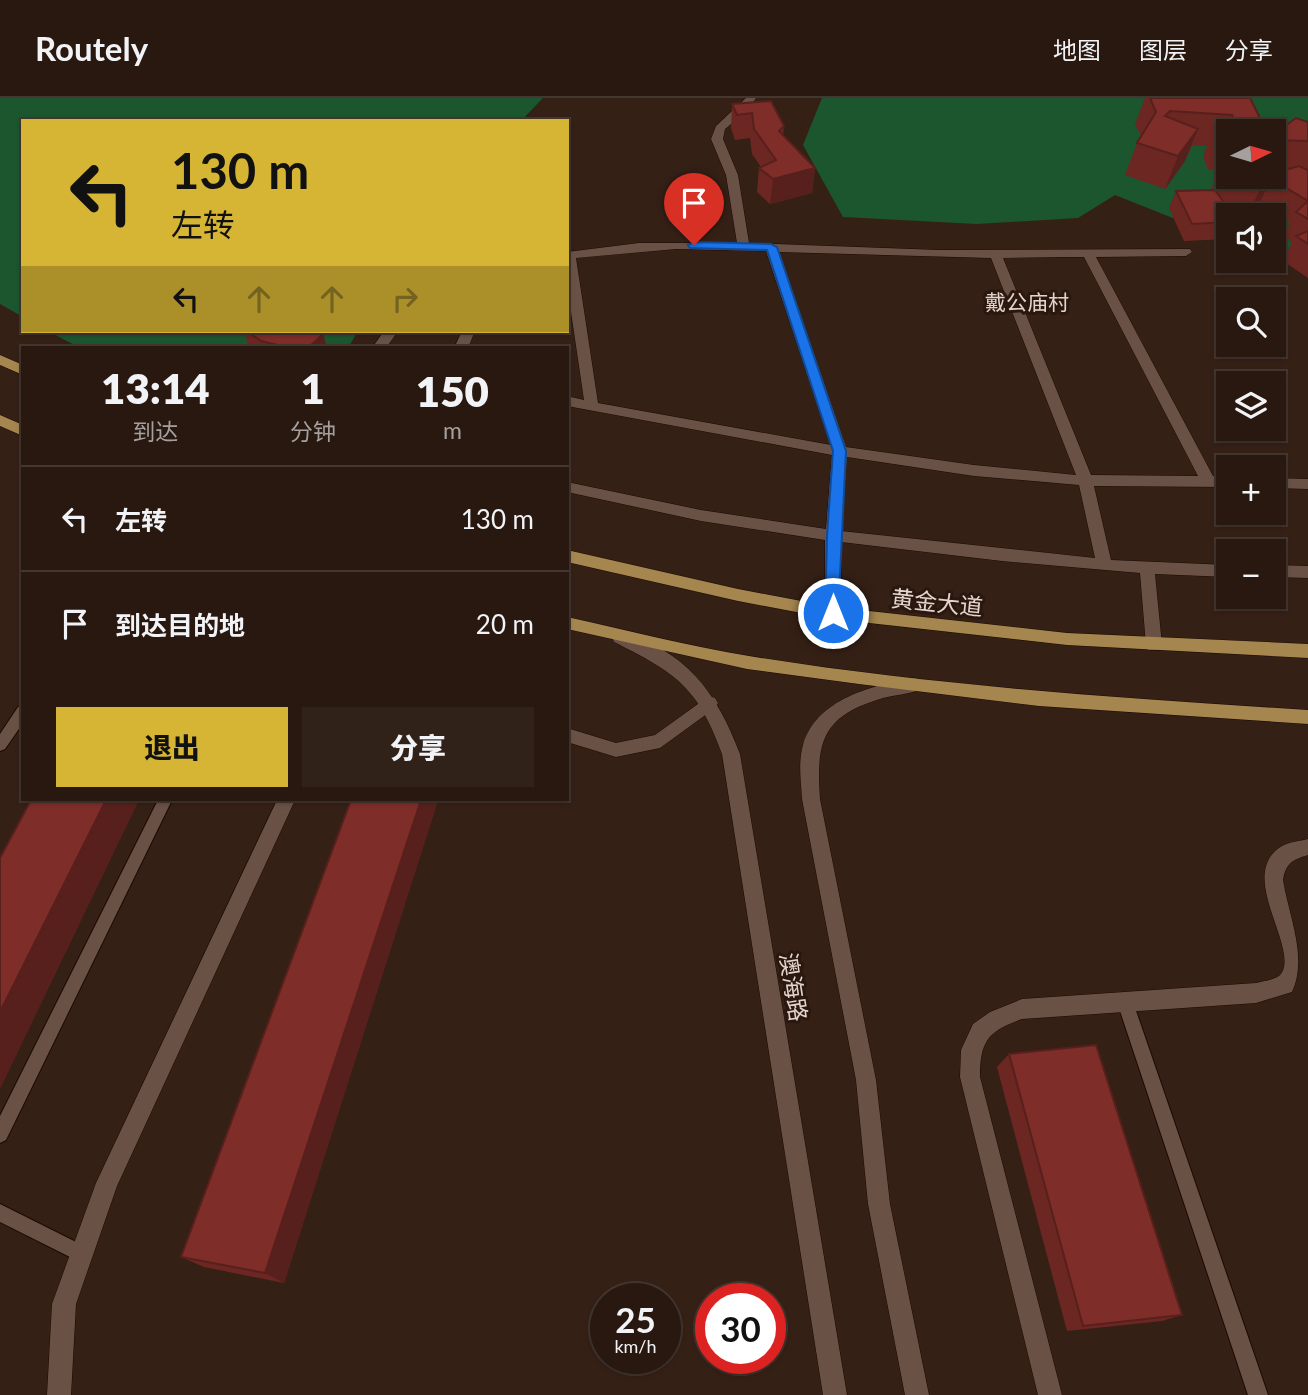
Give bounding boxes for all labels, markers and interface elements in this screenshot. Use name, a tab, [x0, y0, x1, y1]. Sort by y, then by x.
text: Routely	[35, 28, 148, 68]
text: 地图	[1053, 35, 1101, 64]
text: 图层	[1139, 35, 1187, 64]
text: 分享	[1225, 35, 1273, 64]
north arrow	[1216, 119, 1286, 189]
map controls	[1216, 119, 1286, 609]
text: 130 m	[171, 141, 309, 199]
icon: left	[56, 147, 147, 238]
pin	[664, 173, 724, 245]
icon: arrive	[675, 184, 713, 222]
button: sound	[1216, 203, 1286, 273]
text: 左转	[171, 205, 235, 244]
icon: left	[167, 280, 205, 318]
icon: ahead	[240, 280, 278, 318]
icon: ahead	[313, 280, 351, 318]
icon: right	[386, 280, 424, 318]
button: search	[1216, 287, 1286, 357]
district label: 戴公庙村	[985, 289, 1069, 314]
text: 13:14	[101, 363, 210, 413]
text: 1	[301, 363, 325, 413]
text: 150	[416, 366, 489, 416]
button: layers	[1216, 371, 1286, 441]
text: m	[443, 416, 462, 444]
text: 到达	[132, 417, 178, 445]
text: 分钟	[290, 417, 336, 445]
button: +	[1216, 455, 1286, 525]
icon: left	[56, 500, 94, 538]
text: 130 m	[461, 503, 534, 535]
text: 左转	[115, 504, 167, 536]
button: −	[1216, 539, 1286, 609]
position arrow	[796, 576, 870, 650]
street label: 黄金大道	[890, 583, 984, 621]
icon: arrive	[56, 605, 94, 643]
text: 20 m	[476, 608, 534, 640]
text: 到达目的地	[115, 609, 245, 641]
button: 退出	[56, 707, 288, 787]
button: 分享	[302, 707, 534, 787]
street label: 澳海路	[775, 951, 813, 1023]
speed limit sign: 30	[695, 1283, 786, 1374]
text: 25	[615, 1298, 656, 1340]
text: km/h	[614, 1335, 657, 1357]

